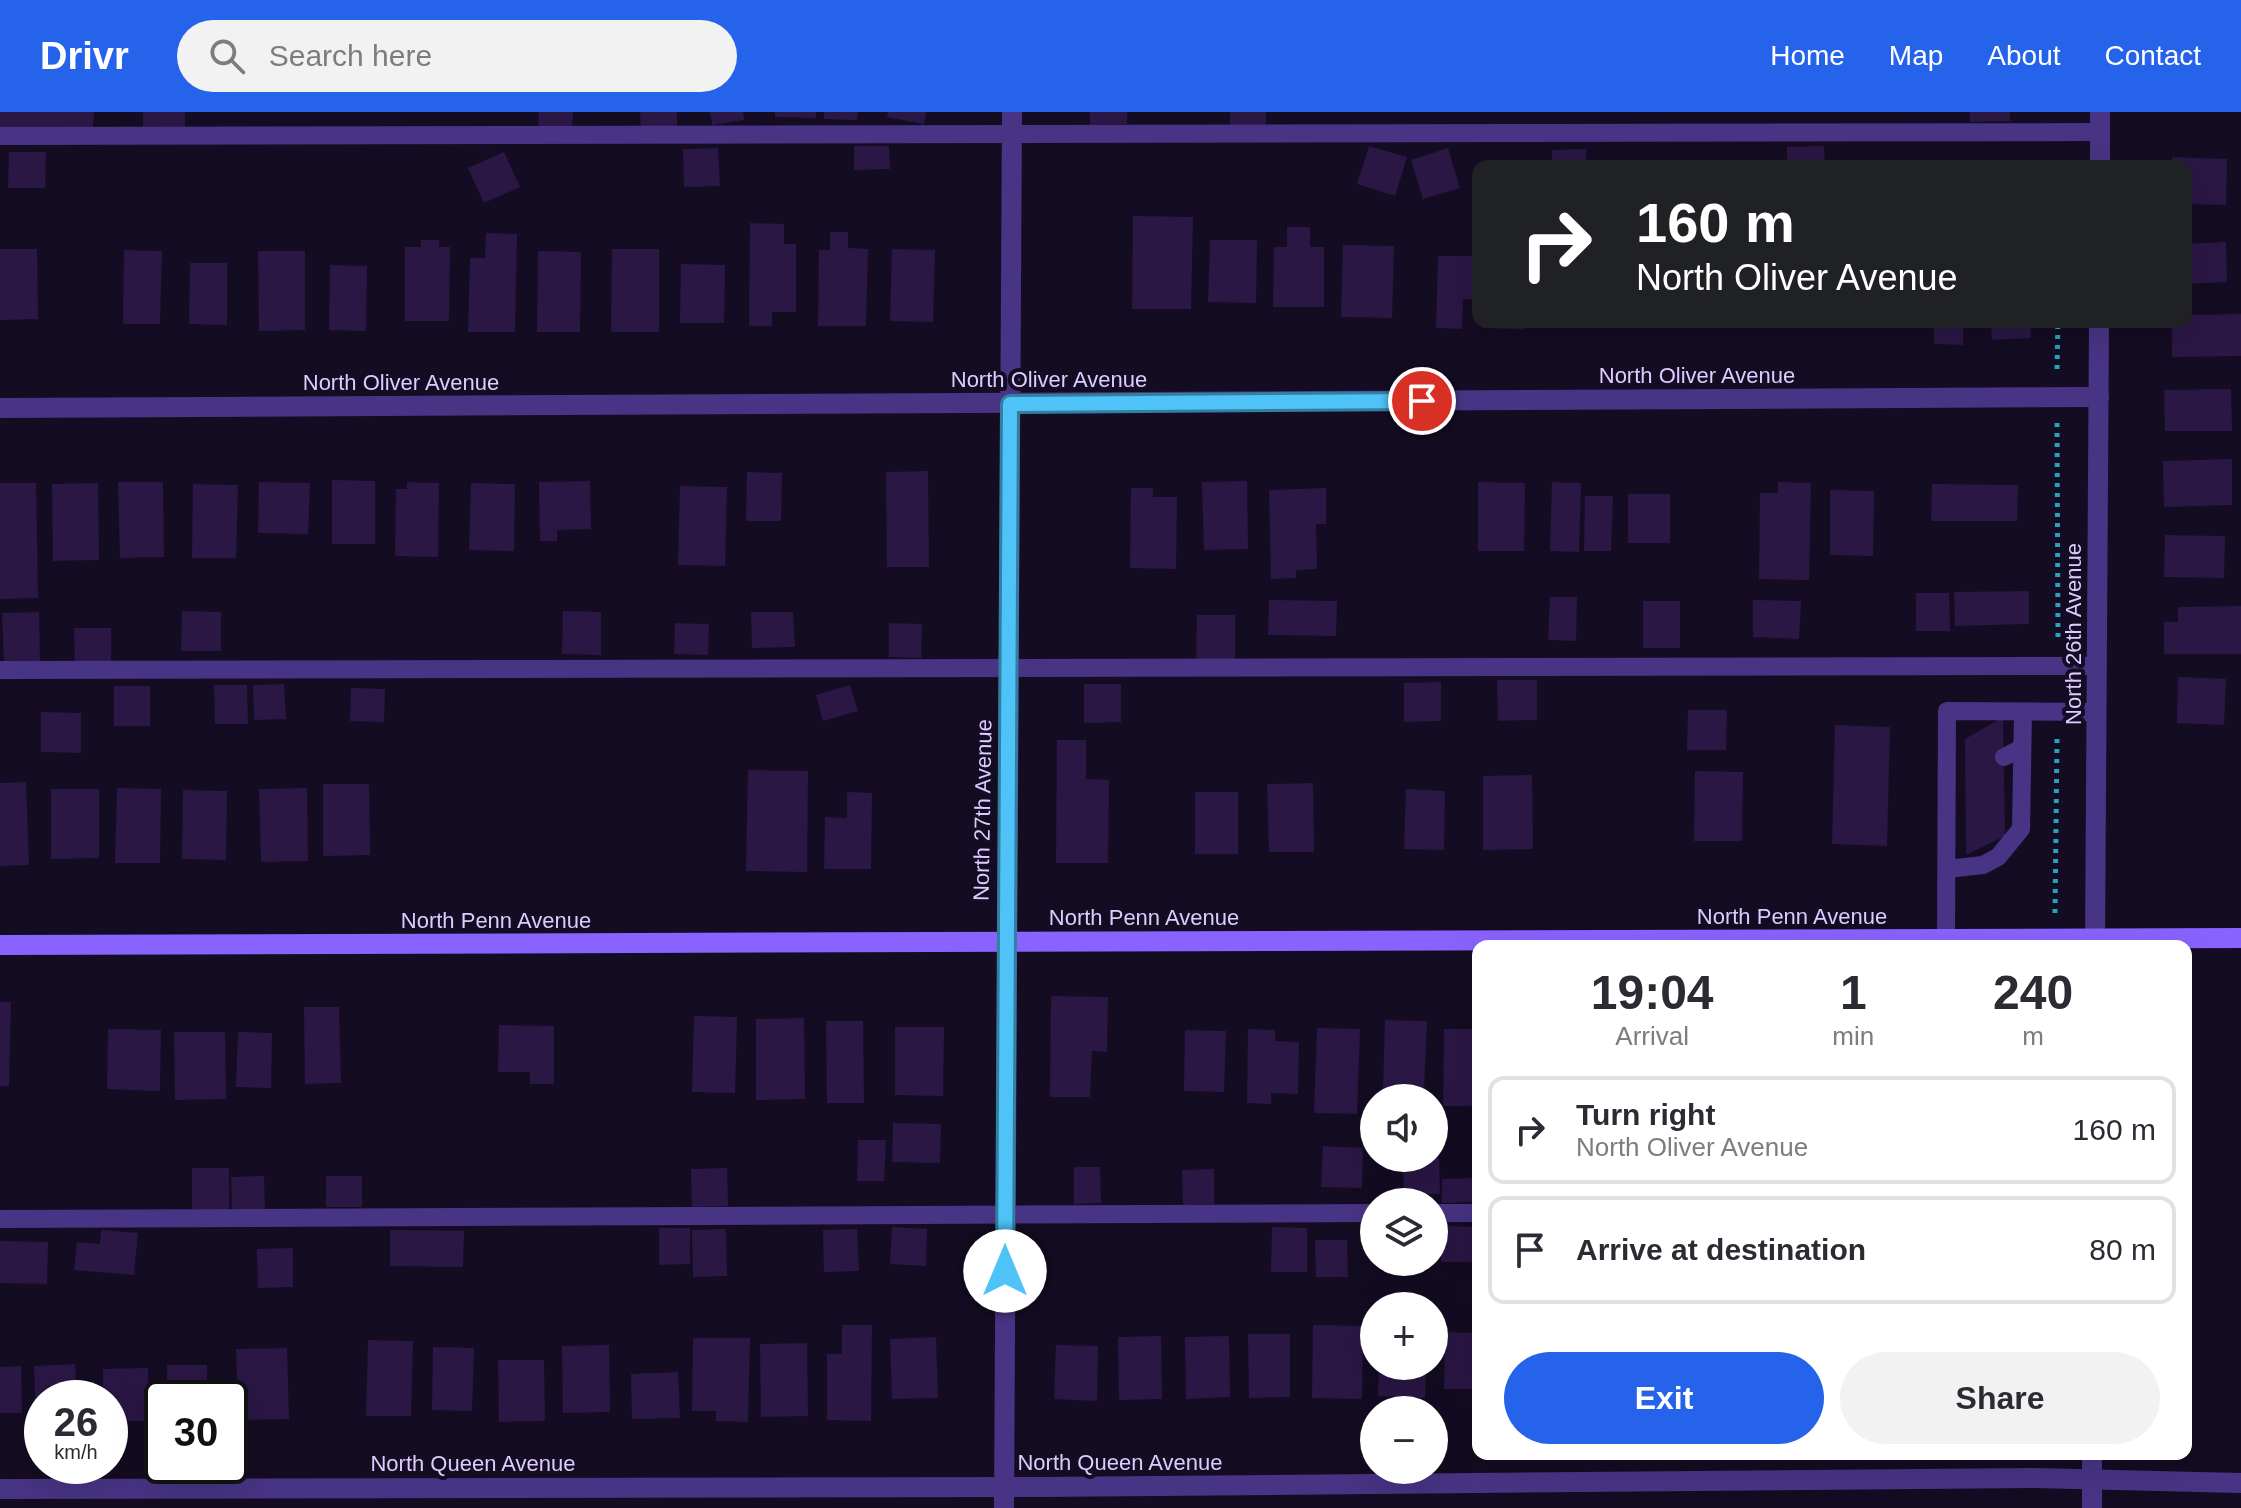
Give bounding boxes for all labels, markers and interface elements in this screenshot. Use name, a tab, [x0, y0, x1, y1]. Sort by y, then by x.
search box	[177, 20, 737, 92]
icon: search	[205, 34, 249, 78]
text: Drivr	[40, 35, 129, 77]
text: Search here	[269, 39, 432, 72]
text: Home	[1770, 40, 1845, 71]
text: Map	[1889, 40, 1943, 71]
text: About	[1987, 40, 2061, 71]
text: Contact	[2105, 40, 2201, 71]
text: 160 m	[1636, 191, 1795, 254]
icon: right	[1504, 192, 1608, 296]
text: North Oliver Avenue	[1636, 257, 1958, 298]
street label: North Oliver Avenue	[1599, 363, 1795, 388]
street label: North Oliver Avenue	[951, 367, 1147, 392]
pin	[1388, 367, 1456, 435]
street label: North Oliver Avenue	[303, 370, 499, 395]
icon: arrive	[1400, 379, 1444, 423]
street label: North 26th Avenue	[2061, 543, 2086, 725]
street label: North 27th Avenue	[968, 719, 997, 901]
street label: North Penn Avenue	[1697, 904, 1887, 929]
street label: North Penn Avenue	[1049, 905, 1239, 930]
street label: North Penn Avenue	[401, 908, 591, 933]
text: 19:04	[1591, 966, 1714, 1019]
text: 1	[1840, 966, 1867, 1019]
text: 240	[1993, 966, 2073, 1019]
text: Arrival	[1615, 1021, 1689, 1051]
text: min	[1832, 1021, 1874, 1051]
text: m	[2022, 1021, 2044, 1051]
map controls	[1360, 1084, 1448, 1484]
button: sound	[1360, 1084, 1448, 1172]
text: Turn right	[1576, 1098, 1715, 1131]
icon: right	[1508, 1108, 1552, 1152]
text: 160 m	[2073, 1113, 2156, 1146]
text: North Oliver Avenue	[1576, 1132, 1808, 1162]
button: layers	[1360, 1188, 1448, 1276]
icon: arrive	[1508, 1228, 1552, 1272]
position arrow	[963, 1229, 1047, 1313]
text: Arrive at destination	[1576, 1233, 1866, 1266]
text: 80 m	[2089, 1233, 2156, 1266]
button: +	[1360, 1292, 1448, 1380]
button: Exit	[1504, 1352, 1824, 1444]
button: Share	[1840, 1352, 2160, 1444]
speed limit sign: 30	[144, 1380, 248, 1484]
button: −	[1360, 1396, 1448, 1484]
text: 26	[54, 1400, 98, 1444]
text: km/h	[54, 1441, 98, 1463]
street label: North Queen Avenue	[1017, 1450, 1223, 1475]
street label: North Queen Avenue	[370, 1451, 576, 1476]

